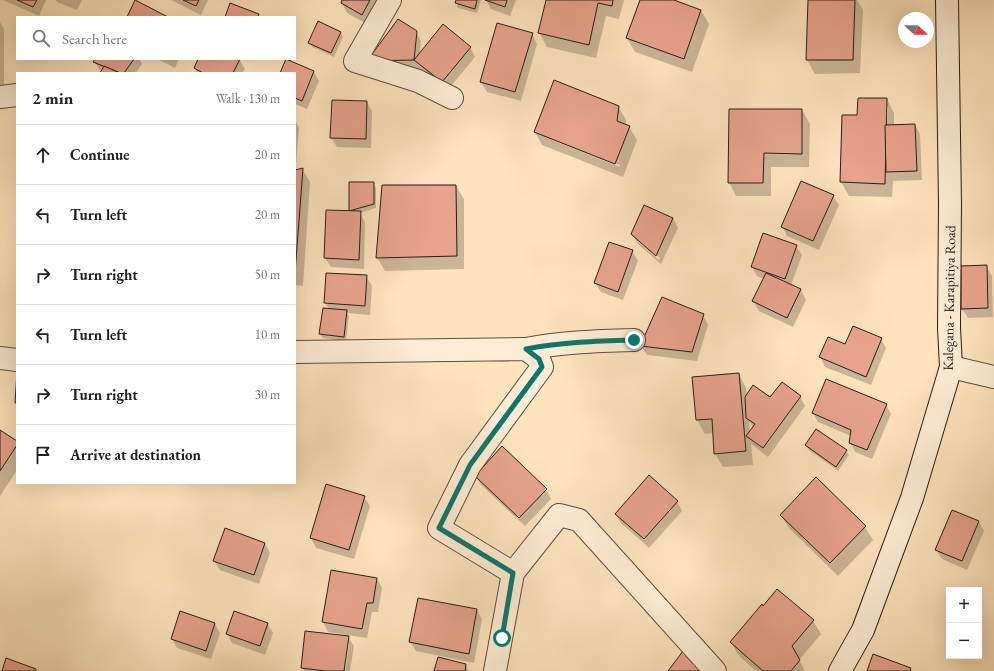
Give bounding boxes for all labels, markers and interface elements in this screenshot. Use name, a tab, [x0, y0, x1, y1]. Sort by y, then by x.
north arrow	[898, 12, 934, 48]
search box	[16, 16, 296, 60]
icon: search	[30, 27, 52, 49]
text: Search here	[62, 29, 127, 48]
text: 2 min	[32, 87, 73, 109]
text: Walk · 130 m	[216, 90, 280, 107]
icon: ahead	[32, 144, 54, 166]
text: Continue	[70, 145, 130, 164]
text: 20 m	[255, 146, 280, 163]
icon: left	[32, 204, 54, 226]
text: Turn left	[70, 205, 127, 224]
text: 20 m	[255, 206, 280, 223]
street label: Kalegana - Karapitiya Road	[939, 224, 959, 371]
icon: right	[32, 264, 54, 286]
text: Turn right	[70, 265, 138, 284]
text: 50 m	[255, 266, 280, 283]
icon: left	[32, 324, 54, 346]
text: Turn left	[70, 325, 127, 344]
text: 10 m	[255, 326, 280, 343]
route end	[625, 331, 643, 349]
icon: right	[32, 384, 54, 406]
text: Turn right	[70, 385, 138, 404]
text: 30 m	[255, 386, 280, 403]
icon: arrive	[32, 444, 54, 466]
text: Arrive at destination	[70, 445, 201, 464]
map controls	[946, 587, 982, 659]
button: +	[946, 587, 982, 623]
button: −	[946, 623, 982, 659]
route start	[493, 629, 511, 647]

